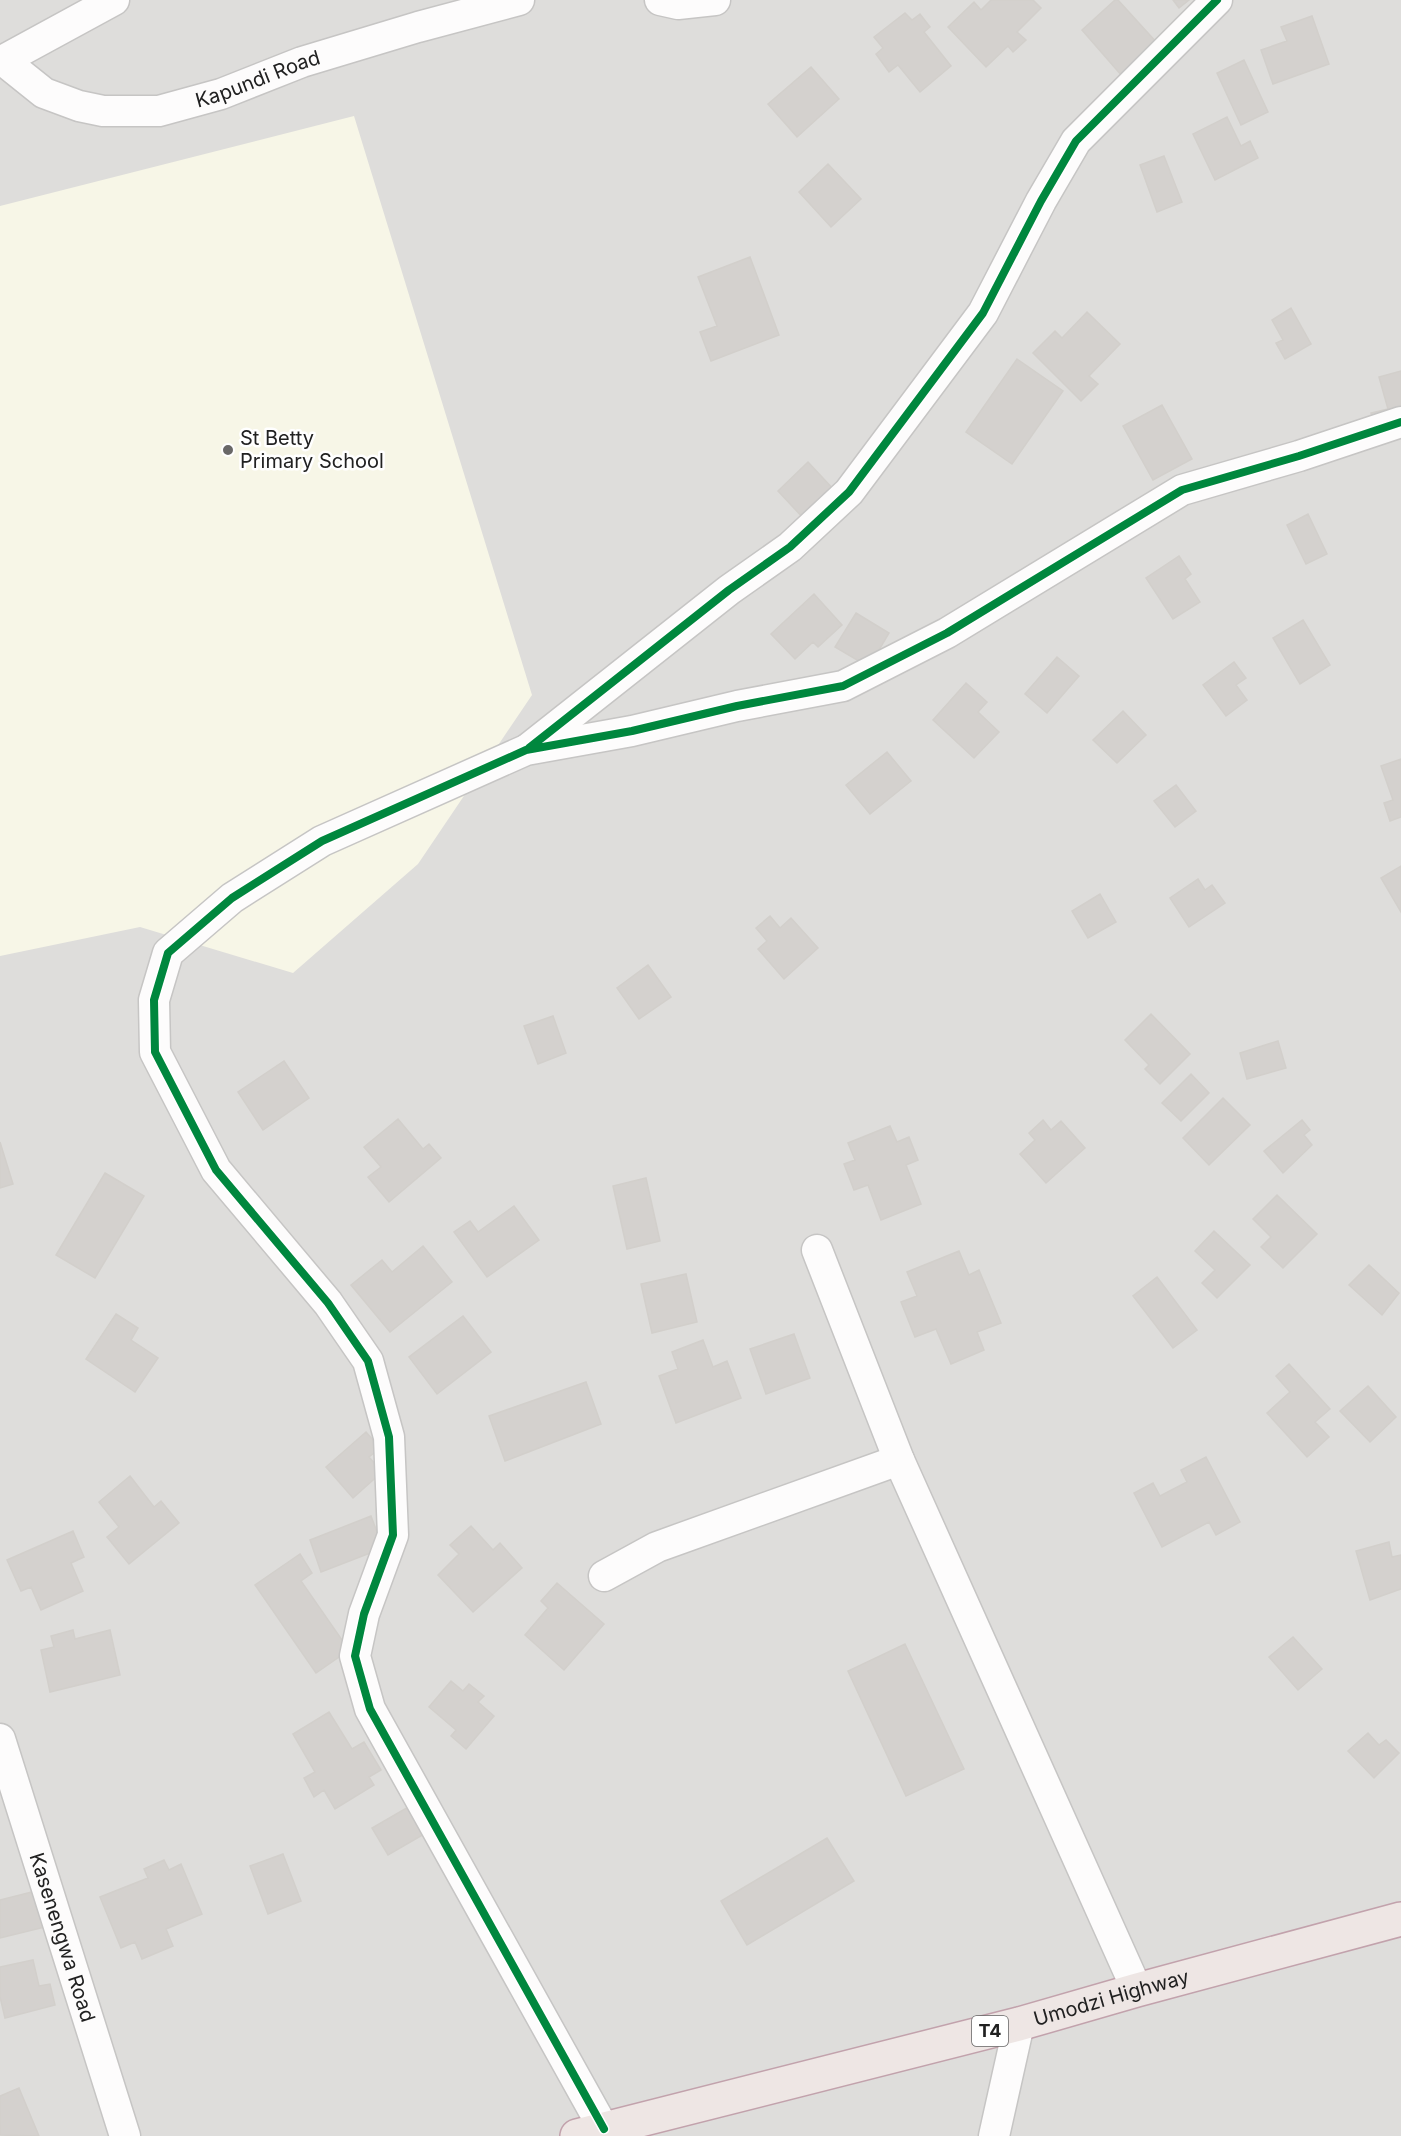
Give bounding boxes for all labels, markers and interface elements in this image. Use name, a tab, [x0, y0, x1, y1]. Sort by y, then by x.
street label: Kapundi Road	[193, 45, 323, 112]
place label: St Betty Primary School	[240, 426, 384, 473]
marker: St Betty Primary School	[221, 443, 235, 457]
street label: Kasenengwa Road	[25, 1850, 100, 2025]
street label: Umodzi Highway	[1031, 1965, 1192, 2031]
road number: T4	[972, 2016, 1008, 2046]

